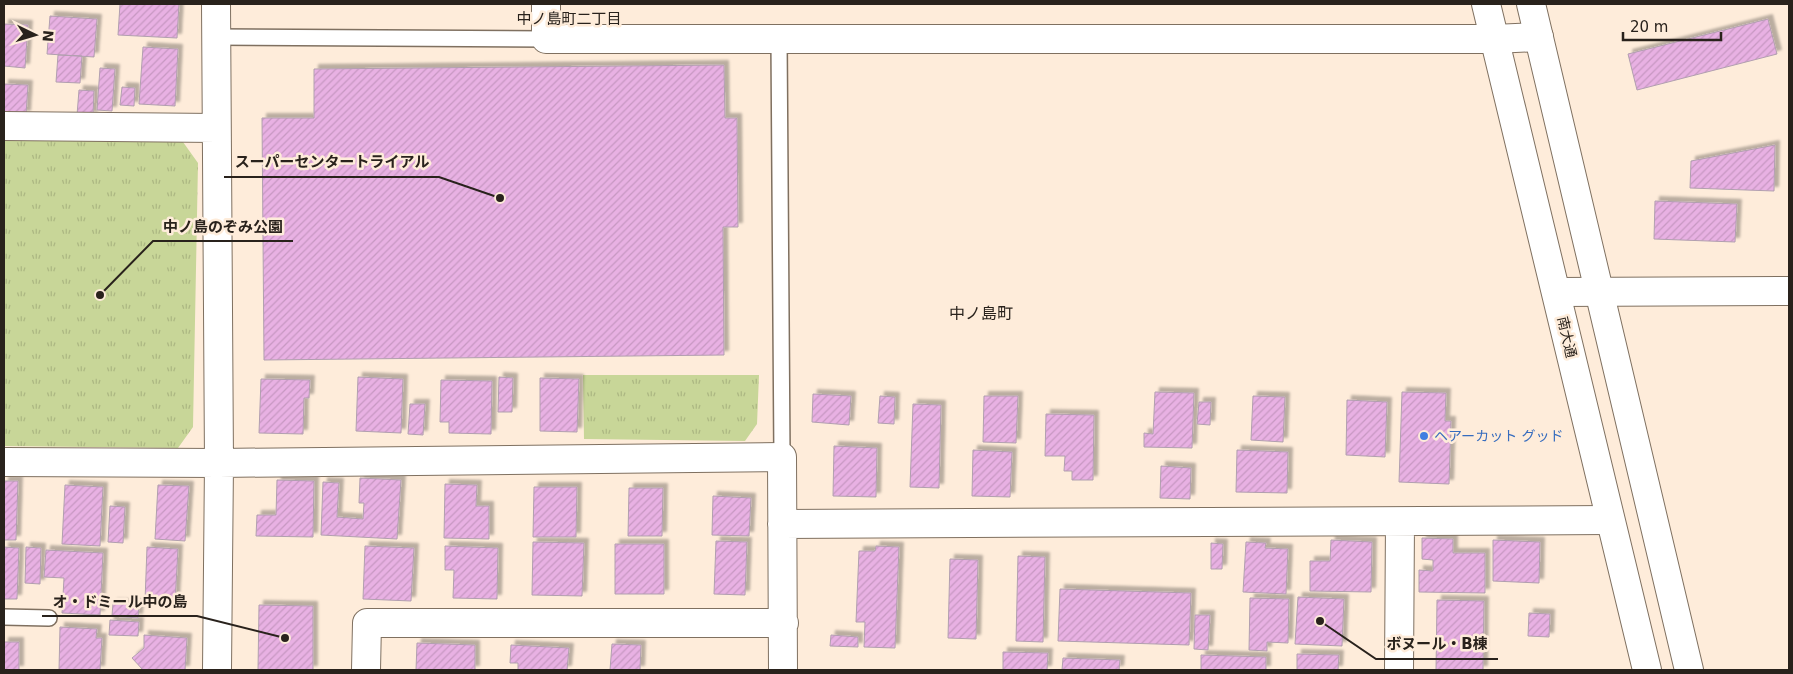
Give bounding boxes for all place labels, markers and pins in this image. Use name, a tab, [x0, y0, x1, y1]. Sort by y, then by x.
callout: スーパーセンタートライアル	[224, 147, 439, 177]
callout: 中ノ島のぞみ公園	[153, 211, 293, 241]
place label: ヘアーカット グッド	[1434, 428, 1564, 444]
marker: ヘアーカット グッド	[1418, 430, 1430, 442]
callout: オ・ドミール中の島	[42, 586, 197, 616]
callout: ボヌール・B棟	[1376, 629, 1498, 659]

